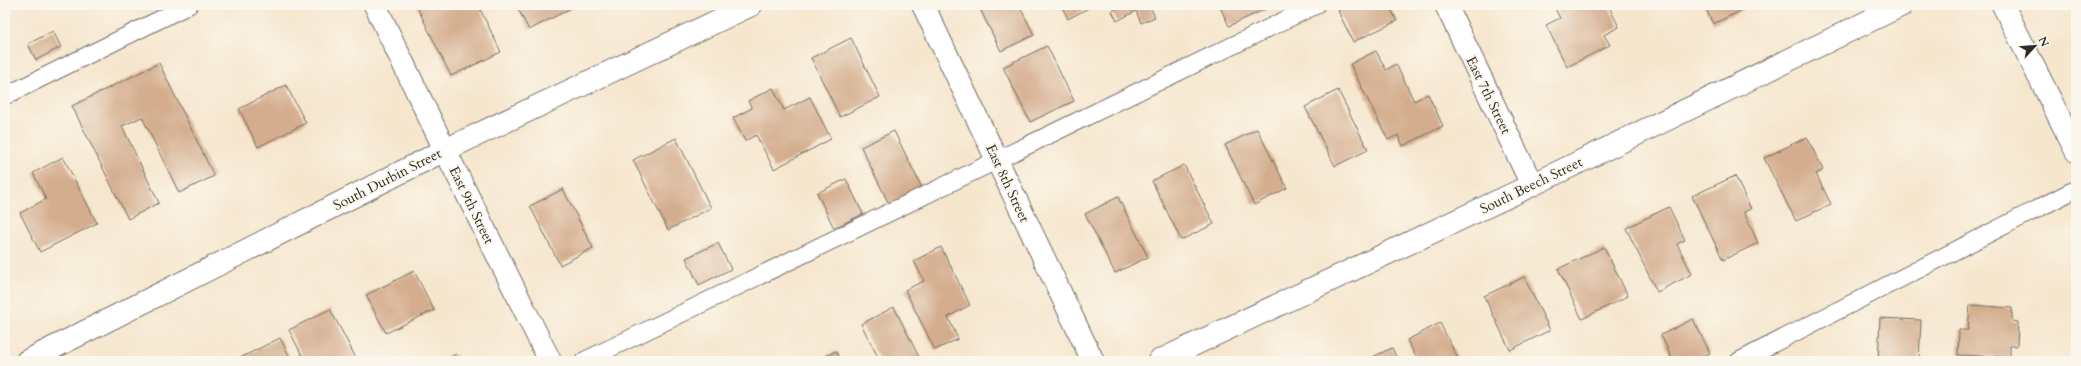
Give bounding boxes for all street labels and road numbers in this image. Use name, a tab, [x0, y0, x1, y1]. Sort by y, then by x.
street label: East 7th Street	[1462, 53, 1516, 138]
street label: East 8th Street	[981, 141, 1034, 226]
street label: South Durbin Street	[330, 144, 445, 215]
street label: South Beech Street	[1477, 152, 1586, 219]
street label: East 9th Street	[445, 163, 499, 248]

